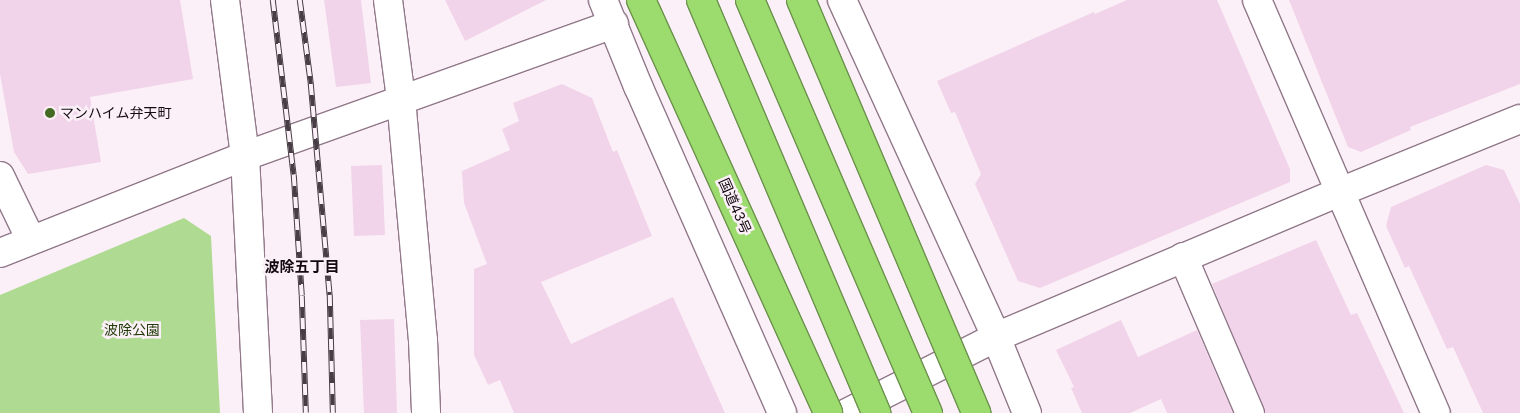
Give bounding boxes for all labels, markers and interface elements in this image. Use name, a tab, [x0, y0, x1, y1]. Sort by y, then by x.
place label: マンハイム弁天町	[60, 105, 172, 121]
marker: マンハイム弁天町	[44, 107, 56, 119]
street label: 国道43号	[715, 176, 755, 236]
district label: 波除五丁目	[265, 258, 339, 276]
park label: 波除公園	[104, 322, 160, 338]

